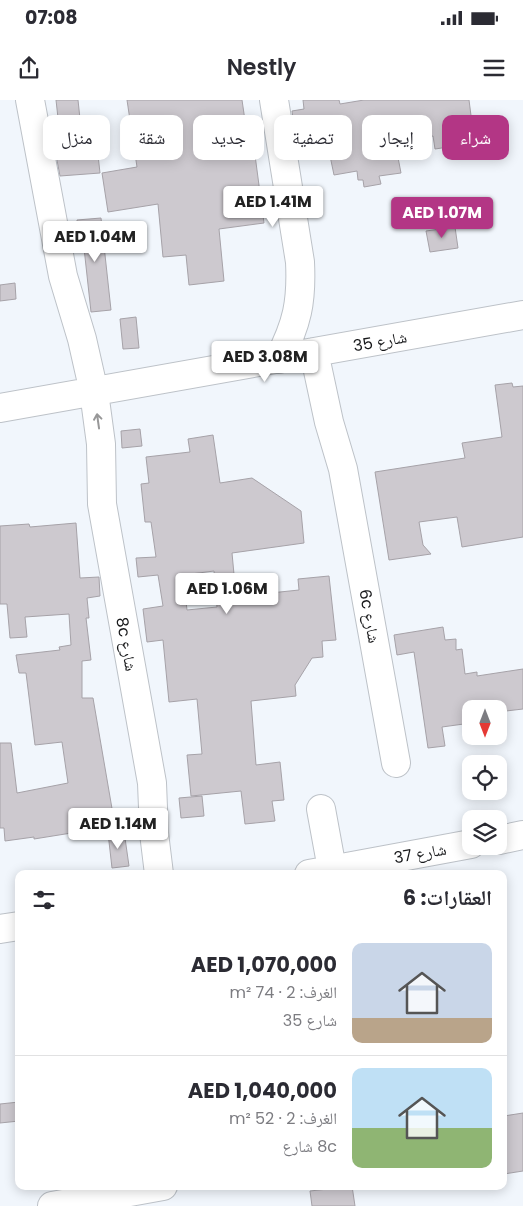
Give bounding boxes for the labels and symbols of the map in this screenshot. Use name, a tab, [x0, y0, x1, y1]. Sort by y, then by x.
pin: AED 1.41M	[216, 186, 330, 228]
pin: AED 1.07M	[385, 196, 499, 239]
pin: AED 1.04M	[38, 220, 152, 263]
street label: شارع 35	[351, 325, 409, 358]
pin: AED 3.08M	[208, 340, 322, 383]
one-way arrow	[93, 413, 103, 429]
pin: AED 1.06M	[170, 572, 284, 615]
street label: 6c شارع	[353, 587, 386, 645]
street label: 8c شارع	[110, 615, 143, 673]
north arrow	[462, 700, 508, 745]
pin: AED 1.14M	[61, 808, 175, 850]
street label: شارع 37	[392, 838, 448, 869]

